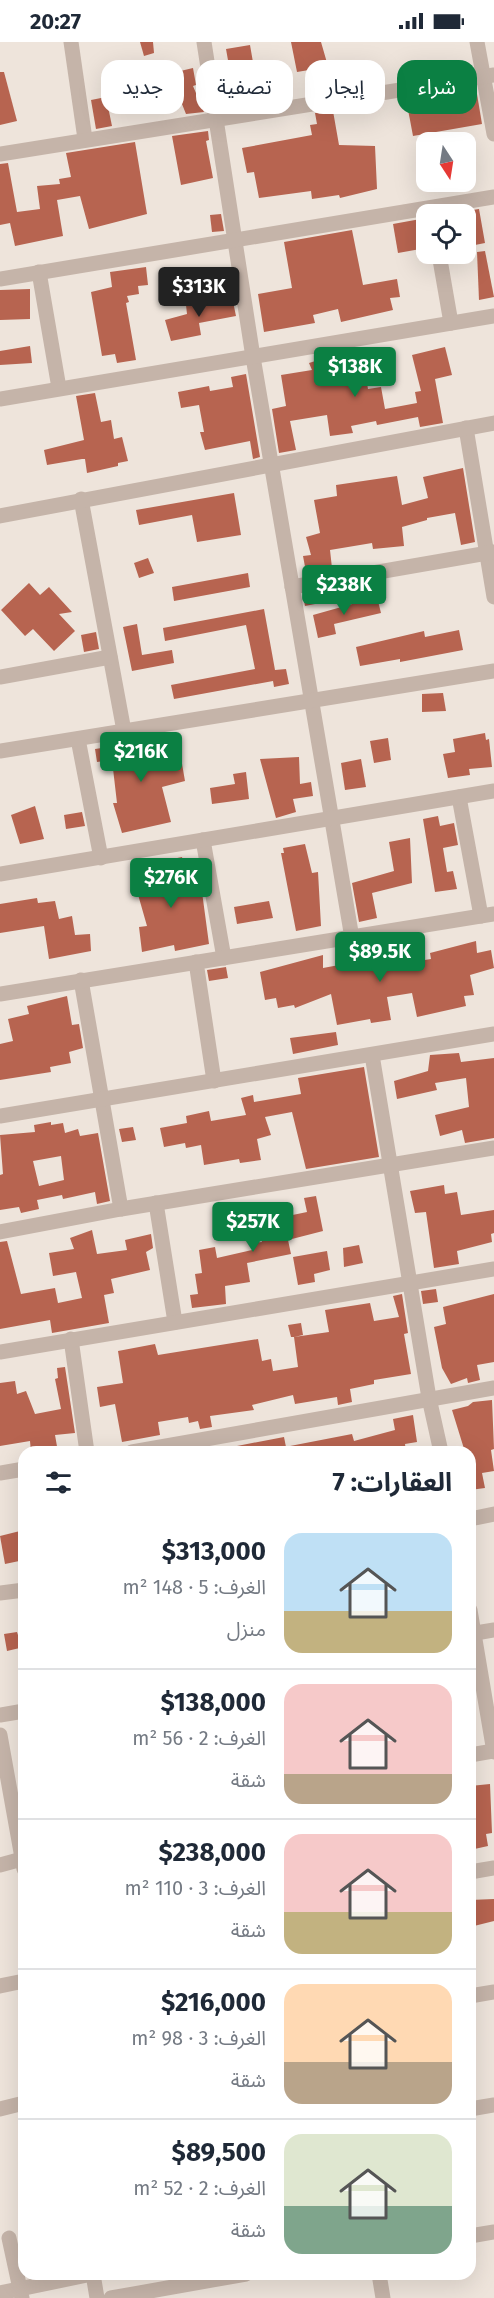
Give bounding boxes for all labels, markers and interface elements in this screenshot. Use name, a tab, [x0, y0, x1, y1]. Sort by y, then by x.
text: 20:27	[30, 8, 81, 35]
chip: جديد	[101, 60, 184, 114]
chip: تصفية	[196, 60, 293, 114]
chip: إيجار	[305, 60, 385, 114]
chip: شراء	[397, 60, 477, 114]
north arrow	[416, 132, 476, 192]
map controls	[416, 132, 476, 264]
button: locate	[416, 204, 476, 264]
pin: $313K	[157, 267, 241, 318]
text: $313K	[172, 274, 226, 298]
pin: $138K	[313, 347, 397, 398]
text: $138K	[328, 354, 382, 378]
pin: $238K	[302, 565, 386, 616]
text: $238K	[316, 572, 372, 596]
pin: $216K	[99, 732, 183, 783]
text: $216K	[114, 739, 168, 763]
pin: $276K	[129, 858, 213, 909]
text: $276K	[144, 865, 198, 889]
pin: $89.5K	[331, 932, 429, 983]
text: $89.5K	[349, 939, 411, 963]
pin: $257K	[211, 1202, 295, 1253]
text: $257K	[226, 1209, 280, 1233]
icon: filters	[42, 1466, 75, 1499]
text: العقارات: 7	[333, 1467, 452, 1498]
text: $313,000	[162, 1536, 266, 1567]
icon: home	[332, 1557, 404, 1629]
text: الغرف: 5 · 148 m²	[122, 1575, 266, 1599]
text: منزل	[227, 1617, 266, 1641]
text: $138,000	[160, 1687, 266, 1718]
icon: home	[332, 1708, 404, 1780]
text: الغرف: 2 · 56 m²	[132, 1726, 266, 1750]
text: شقة	[231, 1768, 266, 1792]
text: $238,000	[159, 1837, 266, 1868]
icon: home	[332, 1858, 404, 1930]
text: الغرف: 3 · 110 m²	[125, 1876, 266, 1900]
text: شقة	[231, 1918, 266, 1942]
text: $216,000	[161, 1987, 266, 2018]
icon: home	[332, 2008, 404, 2080]
text: الغرف: 3 · 98 m²	[131, 2026, 266, 2050]
text: شقة	[231, 2068, 266, 2092]
text: $89,500	[172, 2137, 266, 2168]
icon: home	[332, 2158, 404, 2230]
text: الغرف: 2 · 52 m²	[133, 2176, 266, 2200]
text: شقة	[231, 2218, 266, 2242]

